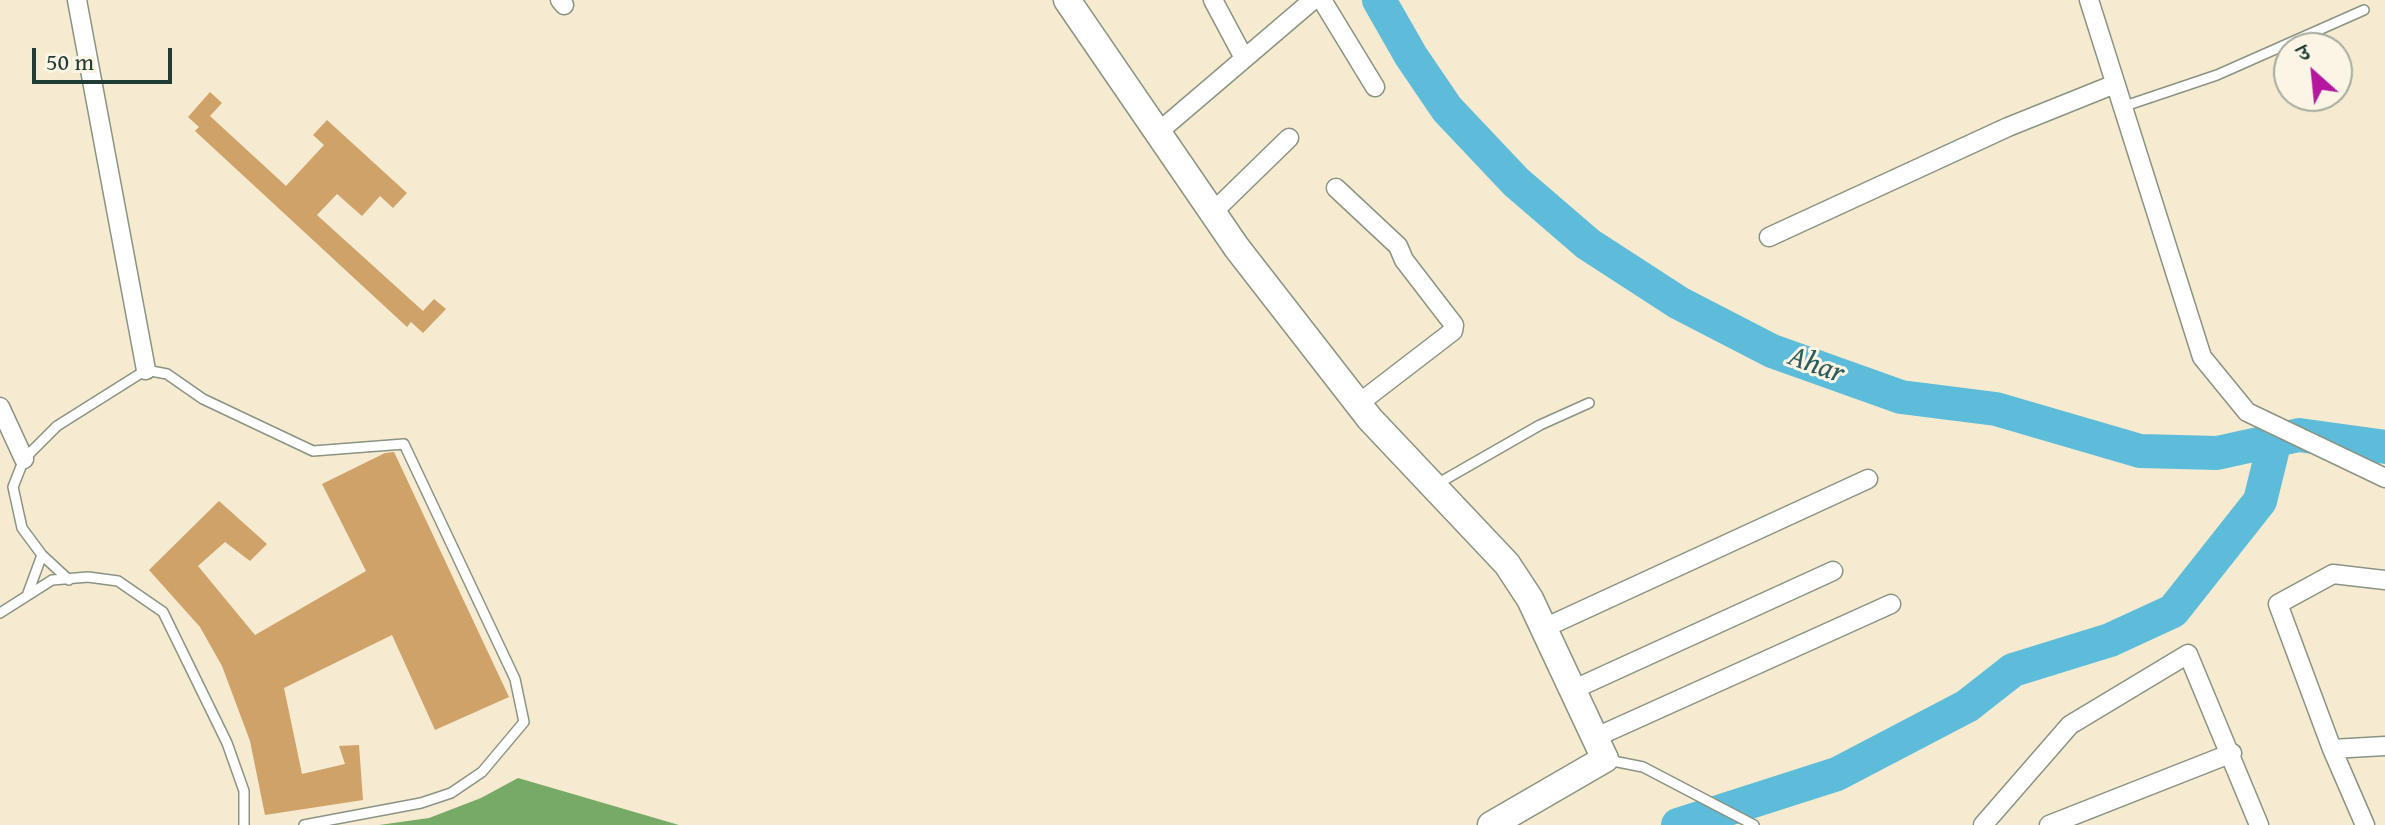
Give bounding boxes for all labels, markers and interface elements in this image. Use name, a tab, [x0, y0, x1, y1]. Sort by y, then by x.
scale bar	[36, 32, 176, 82]
north arrow	[2273, 32, 2353, 112]
text: उ	[2291, 36, 2315, 69]
text: 50 m	[46, 44, 94, 79]
water label: Ahar	[1783, 339, 1849, 393]

